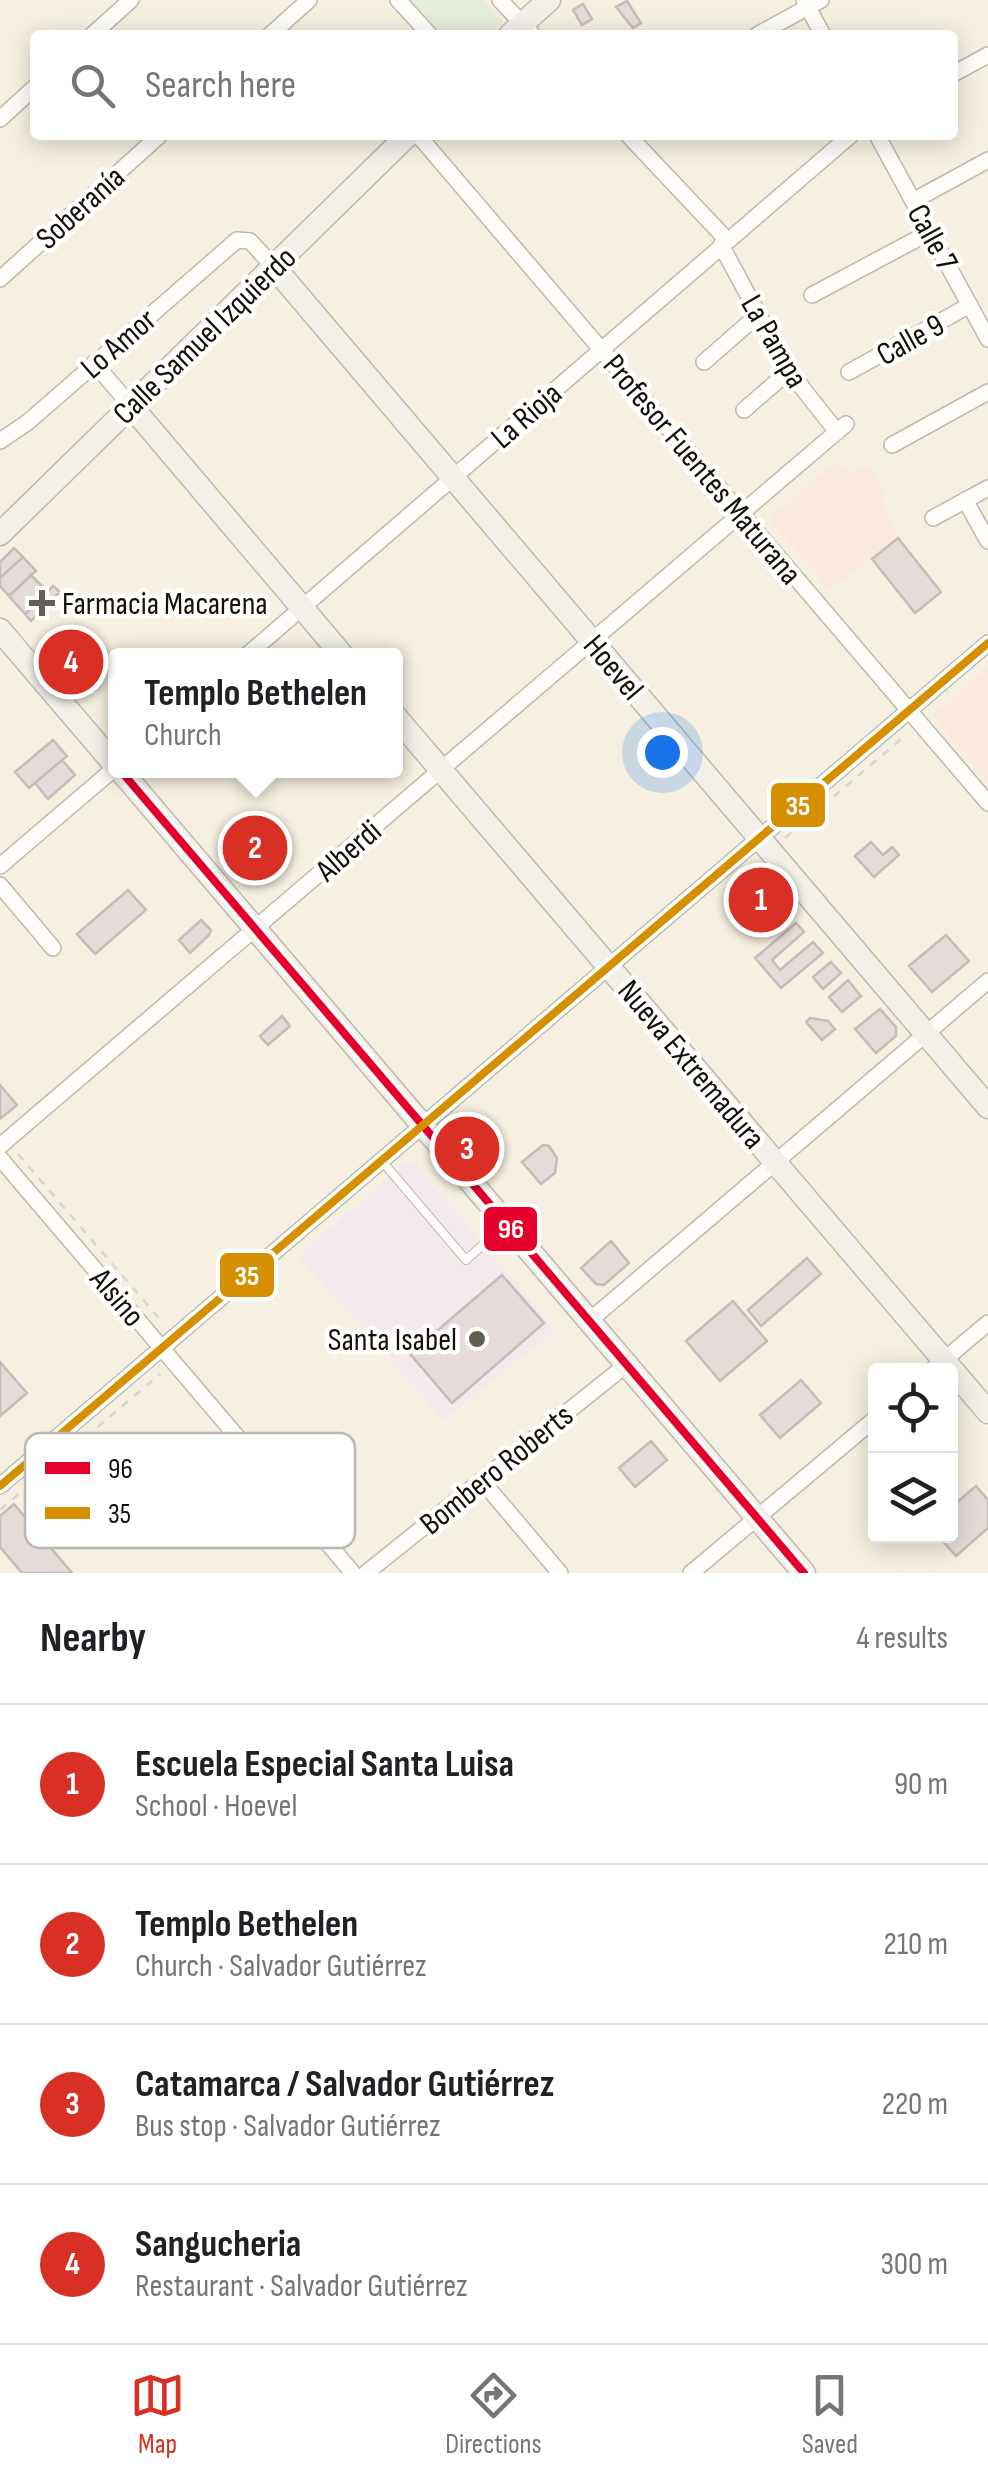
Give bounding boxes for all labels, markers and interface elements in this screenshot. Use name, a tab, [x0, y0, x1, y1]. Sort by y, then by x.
search box	[30, 30, 958, 140]
icon: search	[65, 58, 120, 113]
text: Search here	[145, 63, 296, 108]
street label: Soberanía	[29, 158, 133, 258]
street label: Calle 7	[898, 198, 966, 278]
street label: Calle Samuel Izquierdo	[105, 239, 305, 433]
street label: La Pampa	[732, 288, 816, 395]
street label: Lo Amor	[73, 301, 165, 387]
street label: Calle 9	[870, 306, 951, 375]
street label: Profesor Fuentes Maturana	[594, 347, 810, 593]
street label: La Rioja	[484, 375, 570, 458]
place label: Farmacia Macarena	[62, 585, 268, 624]
marker: Farmacia Macarena	[31, 592, 53, 614]
pin: 4	[38, 624, 104, 700]
street label: Hoevel	[574, 627, 651, 709]
popup	[108, 648, 403, 778]
text: Templo Bethelen	[144, 671, 367, 716]
text: Church	[144, 716, 222, 755]
your location	[637, 727, 688, 778]
line badge: 35	[769, 781, 827, 829]
text: 35	[786, 790, 810, 823]
pin: 2	[222, 810, 288, 886]
street label: Alberdi	[307, 812, 390, 891]
pin: 1	[728, 862, 794, 938]
street label: Nueva Extremadura	[609, 973, 773, 1157]
pin: 3	[434, 1112, 500, 1186]
line badge: 96	[482, 1205, 539, 1253]
text: 96	[498, 1213, 524, 1246]
line badge: 35	[218, 1251, 276, 1299]
street label: Alsino	[81, 1260, 153, 1335]
text: 35	[235, 1260, 259, 1293]
place label: Santa Isabel	[328, 1321, 457, 1360]
marker: Santa Isabel	[466, 1328, 488, 1350]
map controls	[868, 1363, 958, 1543]
button: locate	[868, 1363, 958, 1453]
street label: Bombero Roberts	[413, 1397, 581, 1544]
legend	[25, 1433, 355, 1548]
text: 96	[108, 1453, 133, 1486]
button: layers	[868, 1453, 958, 1543]
text: 35	[108, 1498, 131, 1531]
text: Nearby	[40, 1613, 146, 1664]
text: 4 results	[856, 1619, 948, 1658]
text: Escuela Especial Santa Luisa	[135, 1742, 514, 1787]
text: 1	[66, 1765, 79, 1804]
text: 90 m	[894, 1765, 948, 1804]
text: School · Hoevel	[135, 1787, 297, 1826]
text: Templo Bethelen	[135, 1902, 358, 1947]
text: 2	[65, 1925, 80, 1964]
text: 210 m	[884, 1925, 948, 1964]
text: Church · Salvador Gutiérrez	[135, 1947, 427, 1986]
text: Catamarca / Salvador Gutiérrez	[135, 2062, 554, 2107]
text: 3	[65, 2085, 80, 2124]
text: 220 m	[882, 2085, 948, 2124]
text: Bus stop · Salvador Gutiérrez	[135, 2107, 441, 2146]
text: Sangucheria	[135, 2222, 301, 2267]
text: 4	[65, 2245, 80, 2284]
text: 300 m	[880, 2245, 948, 2284]
text: Restaurant · Salvador Gutiérrez	[135, 2267, 468, 2306]
tab: Map	[130, 2368, 185, 2461]
tab: Directions	[445, 2368, 542, 2461]
tab: Saved	[802, 2368, 858, 2461]

